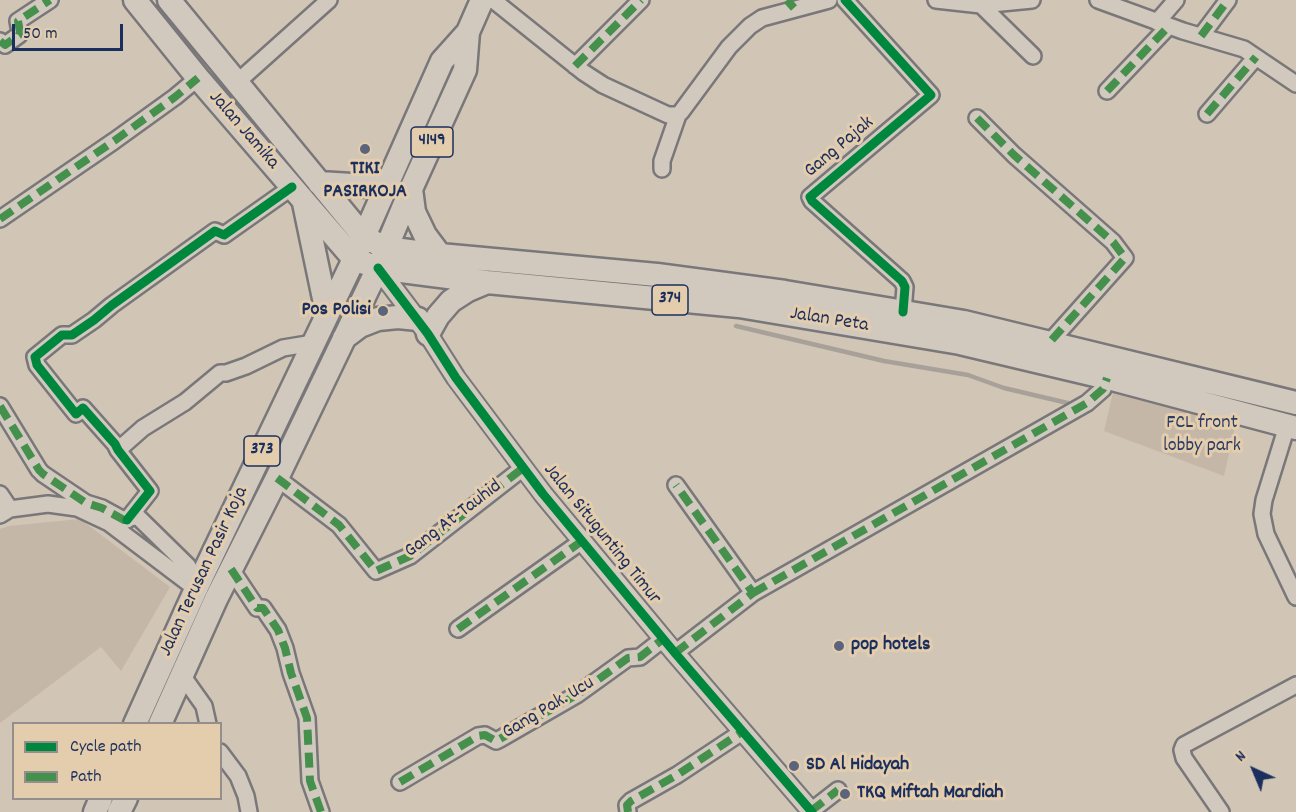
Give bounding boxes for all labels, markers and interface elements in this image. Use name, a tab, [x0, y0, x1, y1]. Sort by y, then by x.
scale bar	[15, 12, 126, 50]
text: 50 m	[23, 22, 58, 47]
street label: Jalan Jamika	[202, 87, 284, 175]
street label: Gang Pajak	[800, 112, 880, 184]
road number: 4149	[411, 127, 453, 157]
marker: TIKI PASIRKOJA	[358, 142, 372, 156]
place label: TIKI PASIRKOJA	[323, 158, 407, 205]
road number: 374	[652, 285, 688, 315]
place label: Pos Polisi	[302, 299, 371, 323]
street label: Jalan Peta	[788, 303, 870, 339]
marker: Pos Polisi	[376, 304, 390, 318]
park label: FCL front lobby park	[1163, 412, 1241, 459]
road number: 373	[244, 436, 280, 466]
street label: Jalan Situgunting Timur	[537, 460, 665, 610]
street label: Gang At-Tauhid	[401, 476, 507, 564]
street label: Jalan Terusan Pasir Koja	[155, 483, 255, 661]
place label: pop hotels	[851, 634, 930, 658]
marker: pop hotels	[832, 639, 846, 653]
street label: Gang Pak. Ucu	[499, 672, 599, 746]
legend	[12, 722, 222, 800]
text: Cycle path	[70, 735, 141, 760]
north arrow	[1224, 740, 1284, 800]
text: N	[1230, 746, 1252, 768]
place label: SD Al Hidayah	[806, 754, 909, 778]
marker: SD Al Hidayah	[787, 759, 801, 773]
text: Path	[70, 765, 102, 790]
place label: TKQ Miftah Mardiah	[857, 782, 1003, 806]
marker: TKQ Miftah Mardiah	[838, 787, 852, 801]

